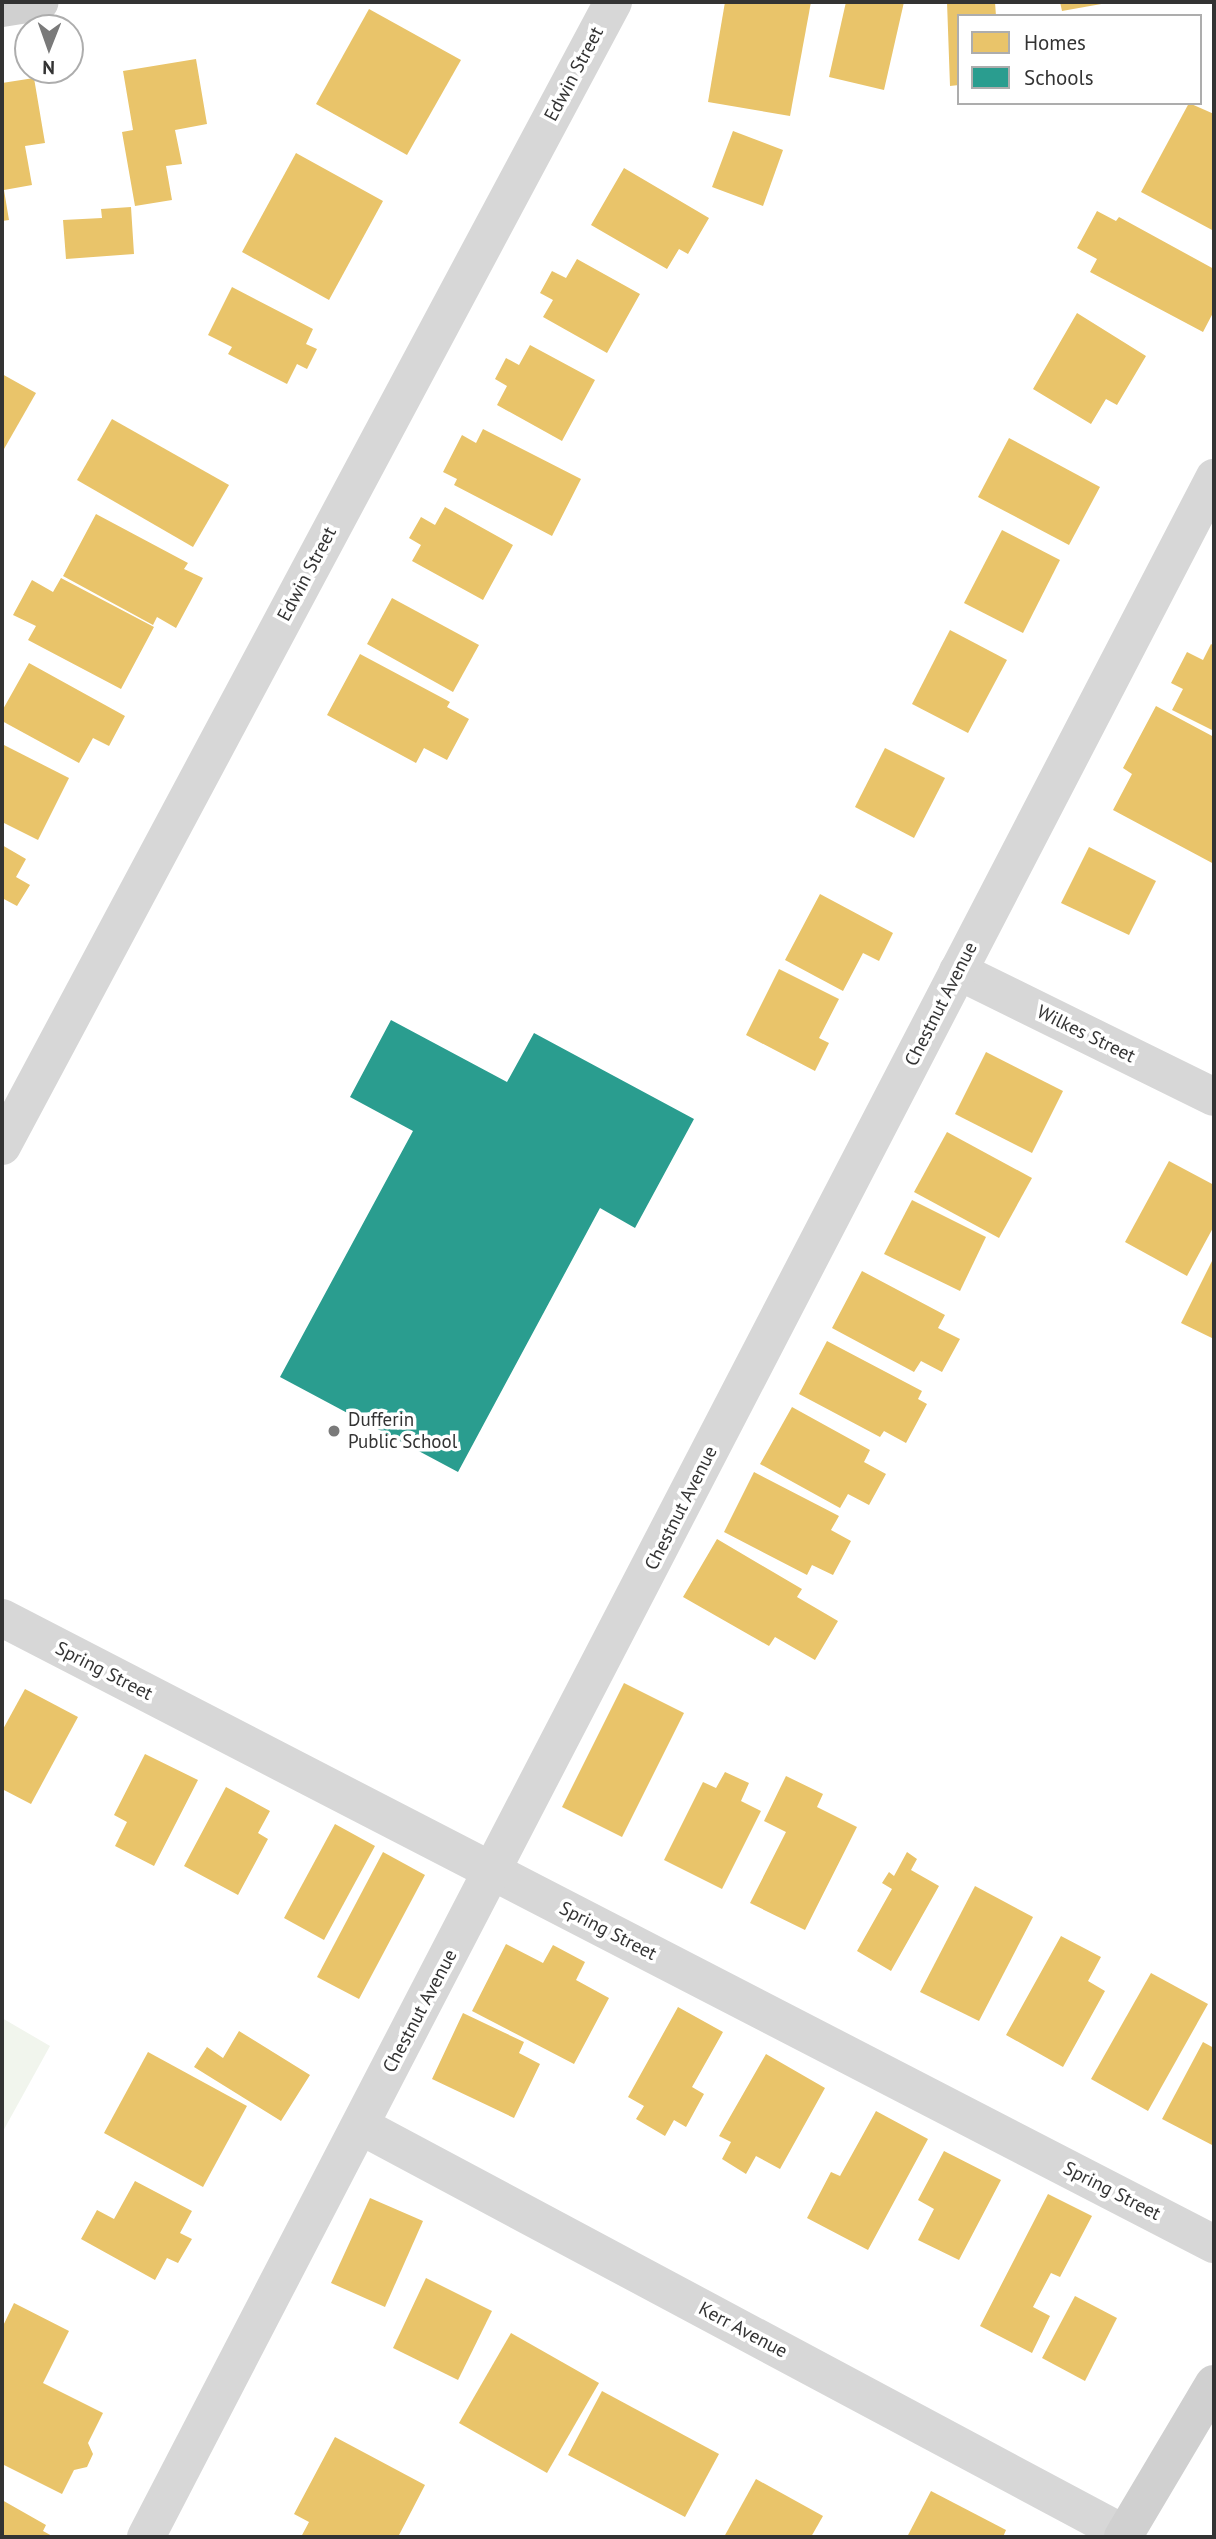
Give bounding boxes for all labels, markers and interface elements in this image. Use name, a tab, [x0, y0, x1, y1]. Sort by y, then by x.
north arrow	[14, 14, 84, 84]
legend	[957, 14, 1202, 105]
street label: Edwin Street	[540, 23, 608, 125]
text: Homes	[1024, 29, 1086, 56]
text: N	[42, 56, 55, 80]
text: Schools	[1024, 64, 1094, 91]
street label: Edwin Street	[273, 523, 341, 625]
street label: Chestnut Avenue	[900, 938, 982, 1070]
street label: Wilkes Street	[1033, 1000, 1139, 1068]
place label: Dufferin Public School	[348, 1409, 458, 1453]
marker: Dufferin Public School	[326, 1423, 342, 1439]
street label: Chestnut Avenue	[640, 1442, 722, 1574]
street label: Spring Street	[52, 1637, 156, 1705]
street label: Spring Street	[556, 1897, 660, 1965]
street label: Chestnut Avenue	[378, 1945, 462, 2077]
street label: Spring Street	[1060, 2157, 1164, 2225]
street label: Kerr Avenue	[695, 2297, 791, 2363]

